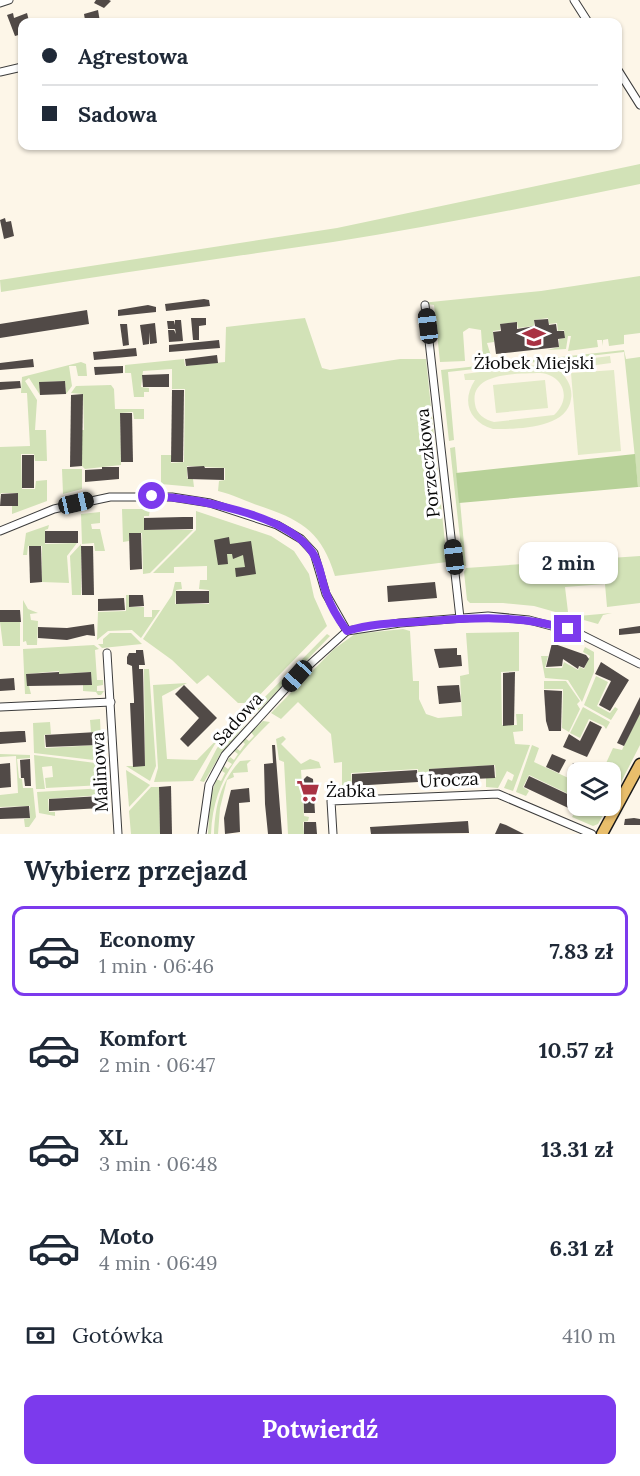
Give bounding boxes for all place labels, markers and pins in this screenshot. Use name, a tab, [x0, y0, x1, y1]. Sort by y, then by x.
school or university icon: Żłobek Miejski	[521, 324, 547, 350]
place label: Żłobek Miejski	[474, 351, 594, 374]
supermarket icon: Żabka	[295, 778, 321, 804]
place label: Żabka	[326, 779, 376, 802]

